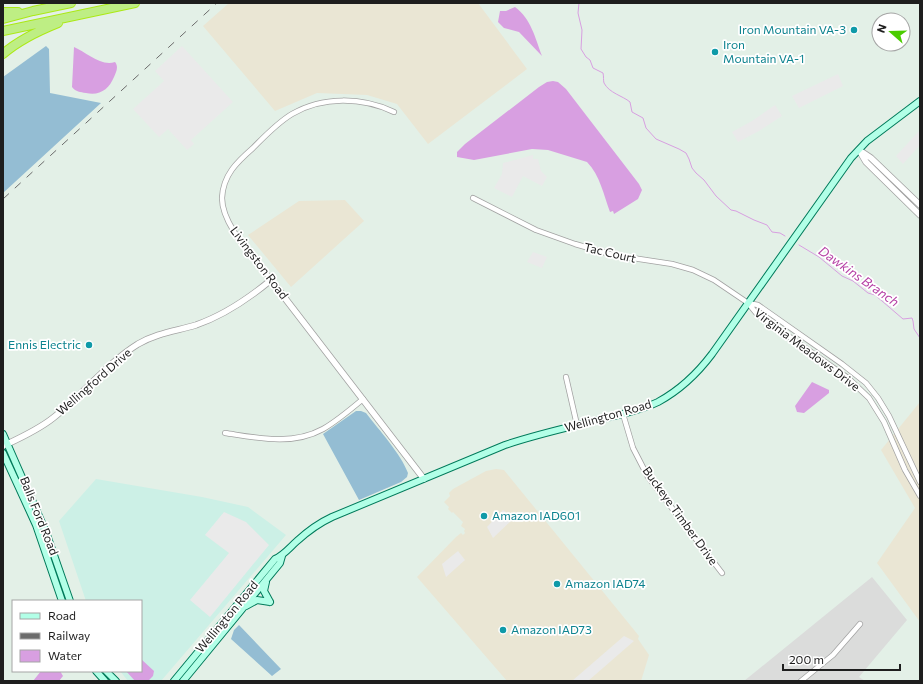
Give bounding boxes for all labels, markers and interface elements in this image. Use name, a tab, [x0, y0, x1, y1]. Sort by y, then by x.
north arrow	[871, 12, 911, 52]
place label: Iron Mountain VA-3	[739, 22, 846, 36]
text: N	[874, 22, 889, 35]
marker: Iron Mountain VA-3	[849, 25, 859, 35]
place label: Iron Mountain VA-1	[723, 37, 804, 65]
marker: Iron Mountain VA-1	[710, 47, 720, 57]
street label: Livingston Road	[228, 223, 292, 301]
street label: Tac Court	[583, 239, 638, 265]
water label: Dawkins Branch	[816, 242, 902, 310]
street label: Virginia Meadows Drive	[752, 305, 863, 393]
place label: Ennis Electric	[8, 337, 81, 351]
marker: Ennis Electric	[84, 340, 94, 350]
street label: Wellingford Drive	[53, 345, 134, 418]
street label: Wellington Road	[563, 396, 653, 434]
street label: Buckeye Timber Drive	[640, 463, 721, 567]
street label: Balls Ford Road	[18, 474, 62, 557]
place label: Amazon IAD601	[492, 508, 580, 522]
marker: Amazon IAD601	[479, 511, 489, 521]
place label: Amazon IAD74	[565, 576, 645, 590]
street label: Wellington Road	[192, 578, 260, 655]
marker: Amazon IAD74	[552, 579, 562, 589]
legend	[12, 600, 142, 672]
text: Road	[48, 608, 76, 622]
place label: Amazon IAD73	[511, 622, 592, 636]
marker: Amazon IAD73	[498, 625, 508, 635]
text: Railway	[48, 628, 90, 642]
scale bar	[783, 646, 900, 672]
text: Water	[48, 648, 82, 662]
text: 200 m	[789, 652, 824, 666]

